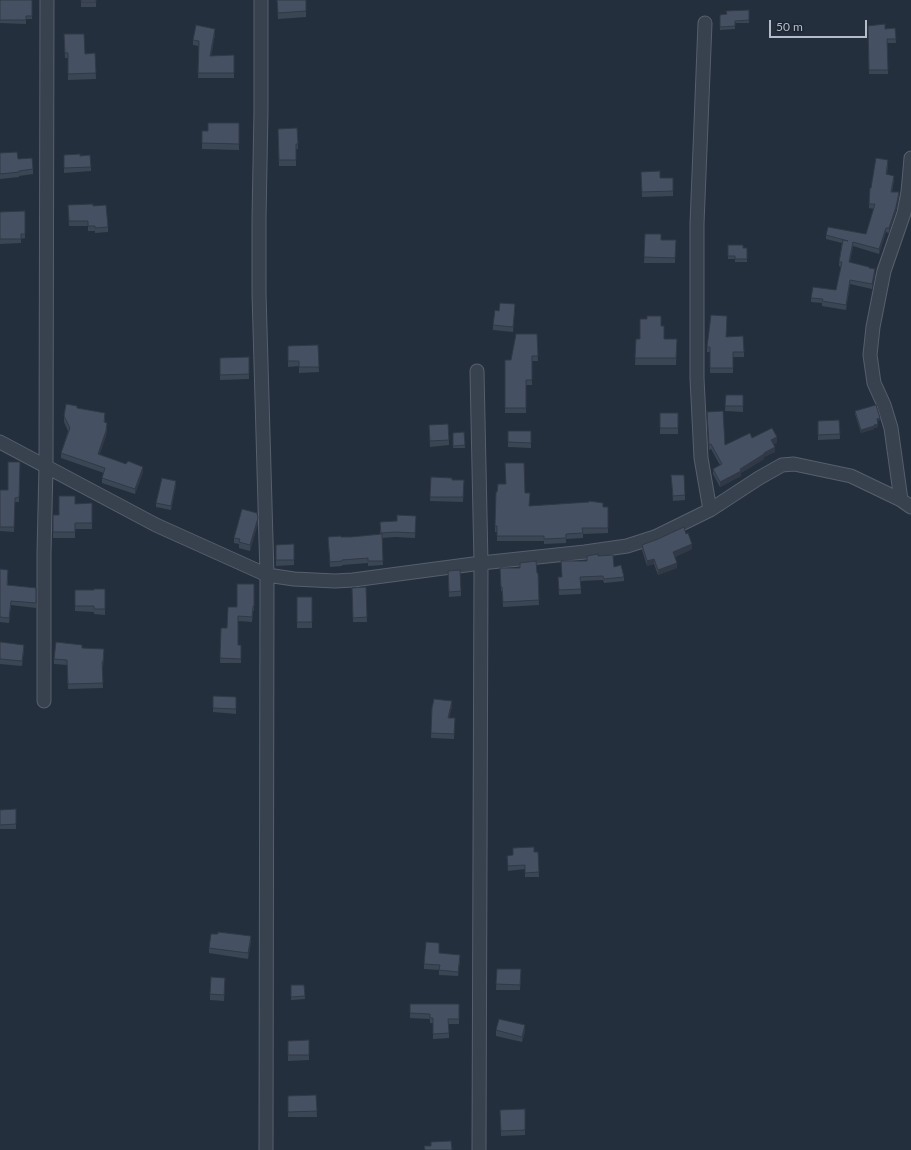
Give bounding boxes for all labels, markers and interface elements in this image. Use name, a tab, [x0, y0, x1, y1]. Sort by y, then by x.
scale bar	[771, 12, 869, 38]
text: 50 m	[776, 19, 803, 34]

